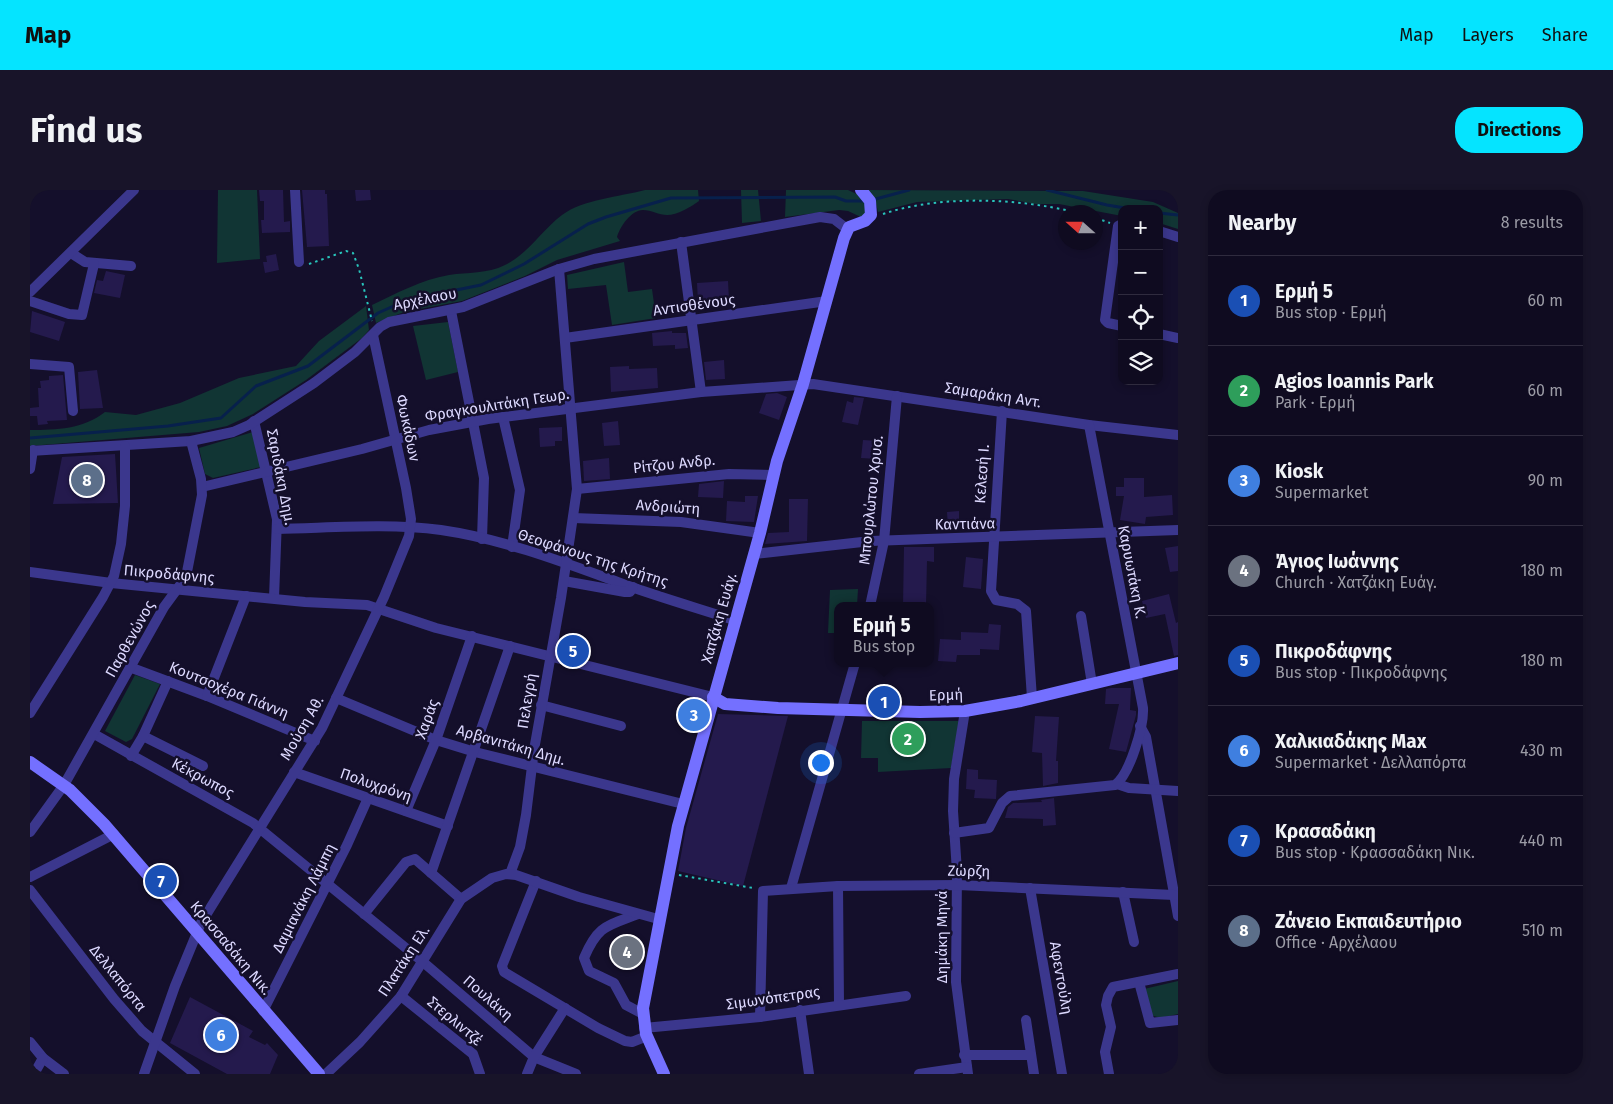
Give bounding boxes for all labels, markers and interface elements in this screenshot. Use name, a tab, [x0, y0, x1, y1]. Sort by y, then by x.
text: Map	[25, 21, 71, 49]
text: Map	[1399, 24, 1434, 46]
text: Layers	[1462, 24, 1514, 46]
text: Share	[1542, 24, 1588, 46]
button: Directions	[1455, 107, 1583, 153]
text: Find us	[30, 109, 142, 151]
north arrow	[1058, 205, 1103, 250]
map controls	[1118, 205, 1163, 385]
button: +	[1118, 205, 1163, 250]
text: Nearby	[1228, 210, 1296, 236]
text: 8 results	[1501, 213, 1563, 232]
button: −	[1118, 250, 1163, 295]
text: Ερμή 5	[1275, 280, 1333, 303]
street label: Αρχέλαου	[392, 284, 458, 314]
street label: Αντισθένους	[652, 290, 736, 320]
text: 1	[1240, 291, 1248, 310]
text: 60 m	[1528, 291, 1563, 310]
button: locate	[1118, 295, 1163, 340]
text: Bus stop · Ερμή	[1275, 303, 1387, 322]
button: layers	[1118, 340, 1163, 385]
text: Agios Ioannis Park	[1275, 370, 1434, 393]
street label: Σαμαράκη Αντ.	[943, 378, 1043, 412]
text: 2	[1240, 381, 1248, 400]
text: 60 m	[1528, 381, 1563, 400]
street label: Φραγκουλιτάκη Γεωρ.	[424, 385, 570, 425]
street label: Φωκάδων	[392, 393, 424, 464]
text: Park · Ερμή	[1275, 393, 1356, 412]
street label: Σαριδάκη Δημ.	[263, 427, 299, 527]
street label: Μπουρλώτου Χρυσ.	[855, 434, 887, 566]
street label: Κελεσή Ι.	[971, 444, 993, 504]
street label: Ρίτζου Ανδρ.	[632, 451, 716, 477]
text: Kiosk	[1275, 460, 1323, 483]
pin: 8	[71, 461, 103, 499]
text: 3	[1240, 471, 1248, 490]
text: 90 m	[1528, 471, 1563, 490]
text: Supermarket	[1275, 483, 1369, 502]
street label: Ανδριώτη	[635, 496, 701, 518]
street label: Καντιάνα	[934, 514, 996, 534]
street label: Καρυωτάκη Κ.	[1114, 524, 1150, 620]
street label: Θεοφάνους της Κρήτης	[516, 525, 670, 591]
text: Άγιος Ιωάννης	[1275, 550, 1399, 573]
street label: Πικροδάφνης	[123, 561, 215, 587]
text: 4	[1239, 561, 1249, 580]
text: 180 m	[1520, 561, 1563, 580]
street label: Χατζάκη Ευάγ.	[698, 571, 740, 665]
text: Church · Χατζάκη Ευάγ.	[1275, 573, 1437, 592]
street label: Παρθενώνος	[102, 597, 158, 681]
popup	[834, 602, 934, 667]
text: Ερμή 5	[853, 614, 911, 637]
pin: 5	[557, 632, 589, 670]
text: Bus stop	[853, 637, 915, 656]
text: Πικροδάφνης	[1275, 640, 1392, 663]
text: 5	[1240, 651, 1248, 670]
text: 180 m	[1520, 651, 1563, 670]
street label: Κουτσοχέρα Γιάννη	[167, 658, 291, 722]
text: Bus stop · Πικροδάφνης	[1275, 663, 1447, 682]
street label: Πελεγρή	[514, 672, 540, 730]
pin: 1	[868, 683, 900, 721]
street label: Ερμή	[928, 685, 964, 705]
street label: Μούση Αθ.	[276, 693, 328, 763]
pin: 3	[678, 696, 710, 734]
street label: Χαράς	[412, 697, 442, 741]
pin: 2	[892, 720, 924, 758]
street label: Αρβανιτάκη Δημ.	[454, 721, 568, 769]
text: Χαλκιαδάκης Max	[1275, 730, 1426, 753]
text: 6	[1239, 741, 1249, 760]
text: 430 m	[1520, 741, 1563, 760]
your location	[808, 750, 834, 776]
text: Supermarket · Δελλαπόρτα	[1275, 753, 1467, 772]
street label: Κέκρωπος	[169, 754, 237, 802]
street label: Πολυχρόνη	[338, 764, 414, 806]
text: Κρασαδάκη	[1275, 820, 1376, 843]
text: 7	[1240, 831, 1248, 850]
text: 440 m	[1519, 831, 1563, 850]
street label: Δαμιανάκη Λάμπη	[269, 840, 339, 956]
text: Bus stop · Κρασσαδάκη Νικ.	[1275, 843, 1475, 862]
pin: 7	[145, 862, 177, 900]
street label: Ζώρζη	[948, 862, 990, 880]
street label: Δημάκη Μηνά	[933, 891, 951, 983]
street label: Κρασσαδάκη Νικ.	[186, 897, 276, 999]
text: Ζάνειο Εκπαιδευτήριο	[1275, 910, 1462, 933]
text: 8	[1239, 921, 1249, 940]
text: 510 m	[1522, 921, 1563, 940]
street label: Πλατάκη Ελ.	[374, 922, 434, 1000]
pin: 4	[611, 933, 643, 971]
text: Office · Αρχέλαου	[1275, 933, 1397, 952]
street label: Αφεντούλη	[1046, 940, 1076, 1016]
street label: Δελλαπόρτα	[86, 941, 150, 1015]
street label: Πουλάκη	[459, 971, 517, 1025]
street label: Σιμωνόπετρας	[725, 983, 821, 1013]
street label: Στερλιντζέ	[424, 993, 486, 1049]
pin: 6	[205, 1016, 237, 1054]

